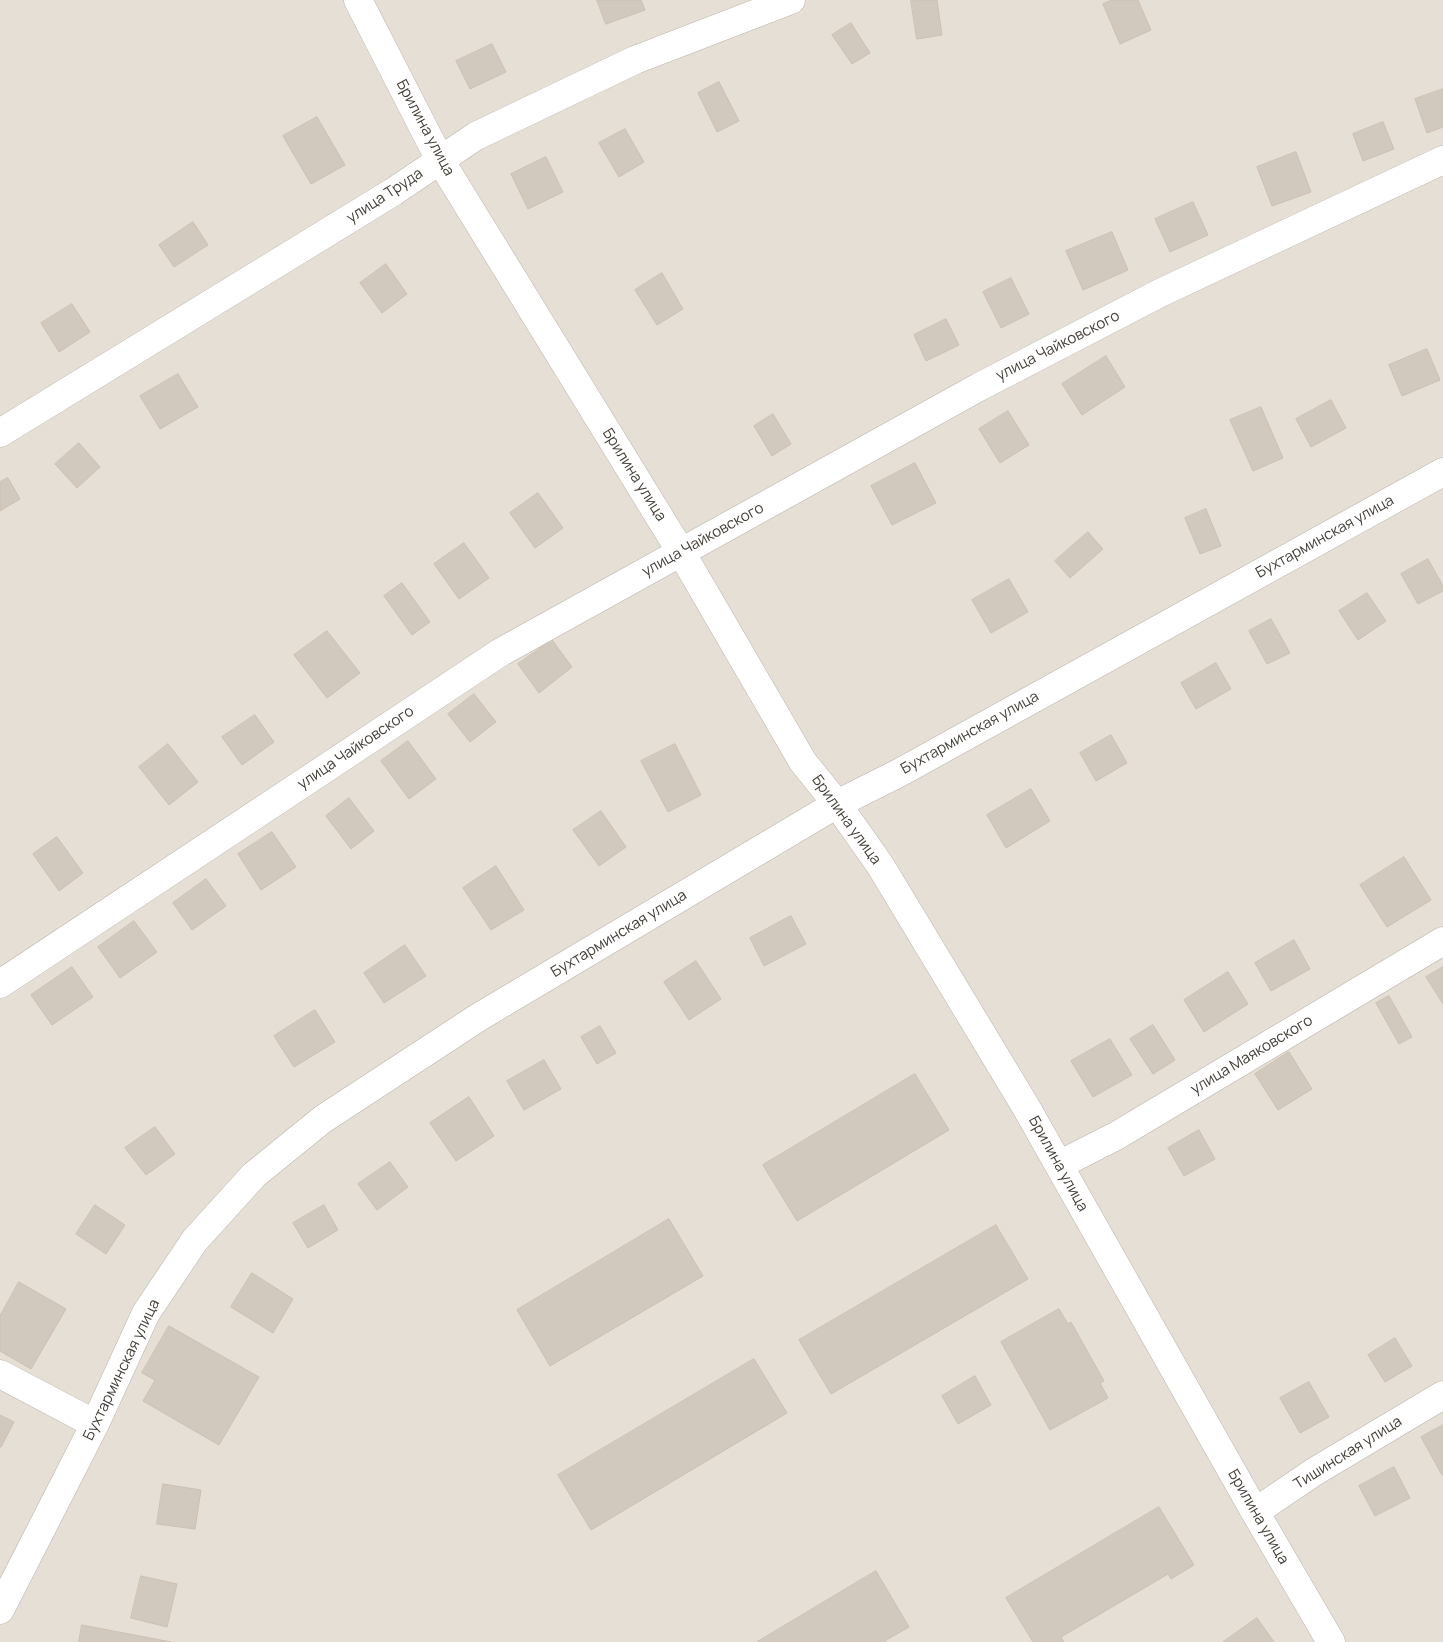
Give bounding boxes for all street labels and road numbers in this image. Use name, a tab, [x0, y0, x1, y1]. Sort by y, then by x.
street label: Брилина улица	[392, 77, 458, 179]
street label: улица Труда	[344, 165, 426, 227]
street label: улица Чайковского	[993, 307, 1123, 385]
street label: Брилина улица	[598, 425, 670, 525]
street label: Бухтарминская улица	[1253, 492, 1397, 582]
street label: улица Чайковского	[639, 499, 767, 581]
street label: Бухтарминская улица	[898, 688, 1042, 778]
street label: улица Чайковского	[294, 702, 418, 794]
street label: Брилина улица	[808, 772, 884, 868]
street label: Бухтарминская улица	[548, 886, 690, 982]
street label: улица Маяковского	[1188, 1012, 1316, 1098]
street label: Брилина улица	[1024, 1113, 1092, 1215]
street label: Бухтарминская улица	[80, 1296, 164, 1444]
street label: Тишинская улица	[1291, 1413, 1405, 1493]
street label: Брилина улица	[1224, 1467, 1292, 1567]

